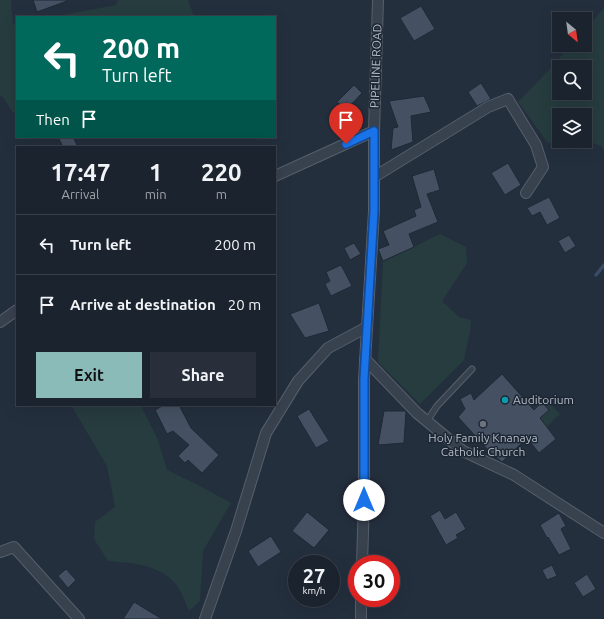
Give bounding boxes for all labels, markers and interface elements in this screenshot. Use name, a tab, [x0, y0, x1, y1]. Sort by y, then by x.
north arrow	[552, 12, 592, 52]
map controls	[552, 12, 592, 148]
street label: PIPELINE ROAD	[368, 24, 383, 108]
icon: left	[36, 32, 88, 84]
text: 200 m	[102, 32, 180, 63]
button: search	[552, 60, 592, 100]
text: Turn left	[102, 65, 172, 85]
pin	[329, 103, 363, 144]
icon: arrive	[78, 108, 100, 130]
button: layers	[552, 108, 592, 148]
icon: arrive	[335, 109, 357, 131]
text: Then	[36, 111, 70, 128]
text: 17:47	[50, 159, 110, 186]
text: 1	[149, 159, 162, 186]
text: 220	[201, 159, 242, 186]
text: Arrival	[61, 187, 99, 201]
text: min	[145, 187, 167, 201]
text: m	[216, 187, 227, 201]
icon: left	[36, 234, 58, 256]
text: Turn left	[70, 236, 131, 253]
text: 200 m	[214, 236, 256, 253]
icon: arrive	[36, 294, 58, 316]
text: Arrive at destination	[70, 296, 216, 313]
text: 20 m	[228, 296, 261, 313]
button: Exit	[36, 352, 142, 398]
button: Share	[150, 352, 256, 398]
place label: Auditorium	[513, 393, 574, 406]
marker: Auditorium	[500, 395, 510, 405]
marker: Holy Family Knanaya Catholic Church	[478, 419, 488, 429]
place label: Holy Family Knanaya Catholic Church	[428, 431, 538, 458]
position arrow	[343, 479, 385, 521]
speed limit sign: 30	[348, 555, 400, 607]
text: 27	[303, 564, 325, 587]
text: km/h	[302, 585, 326, 596]

